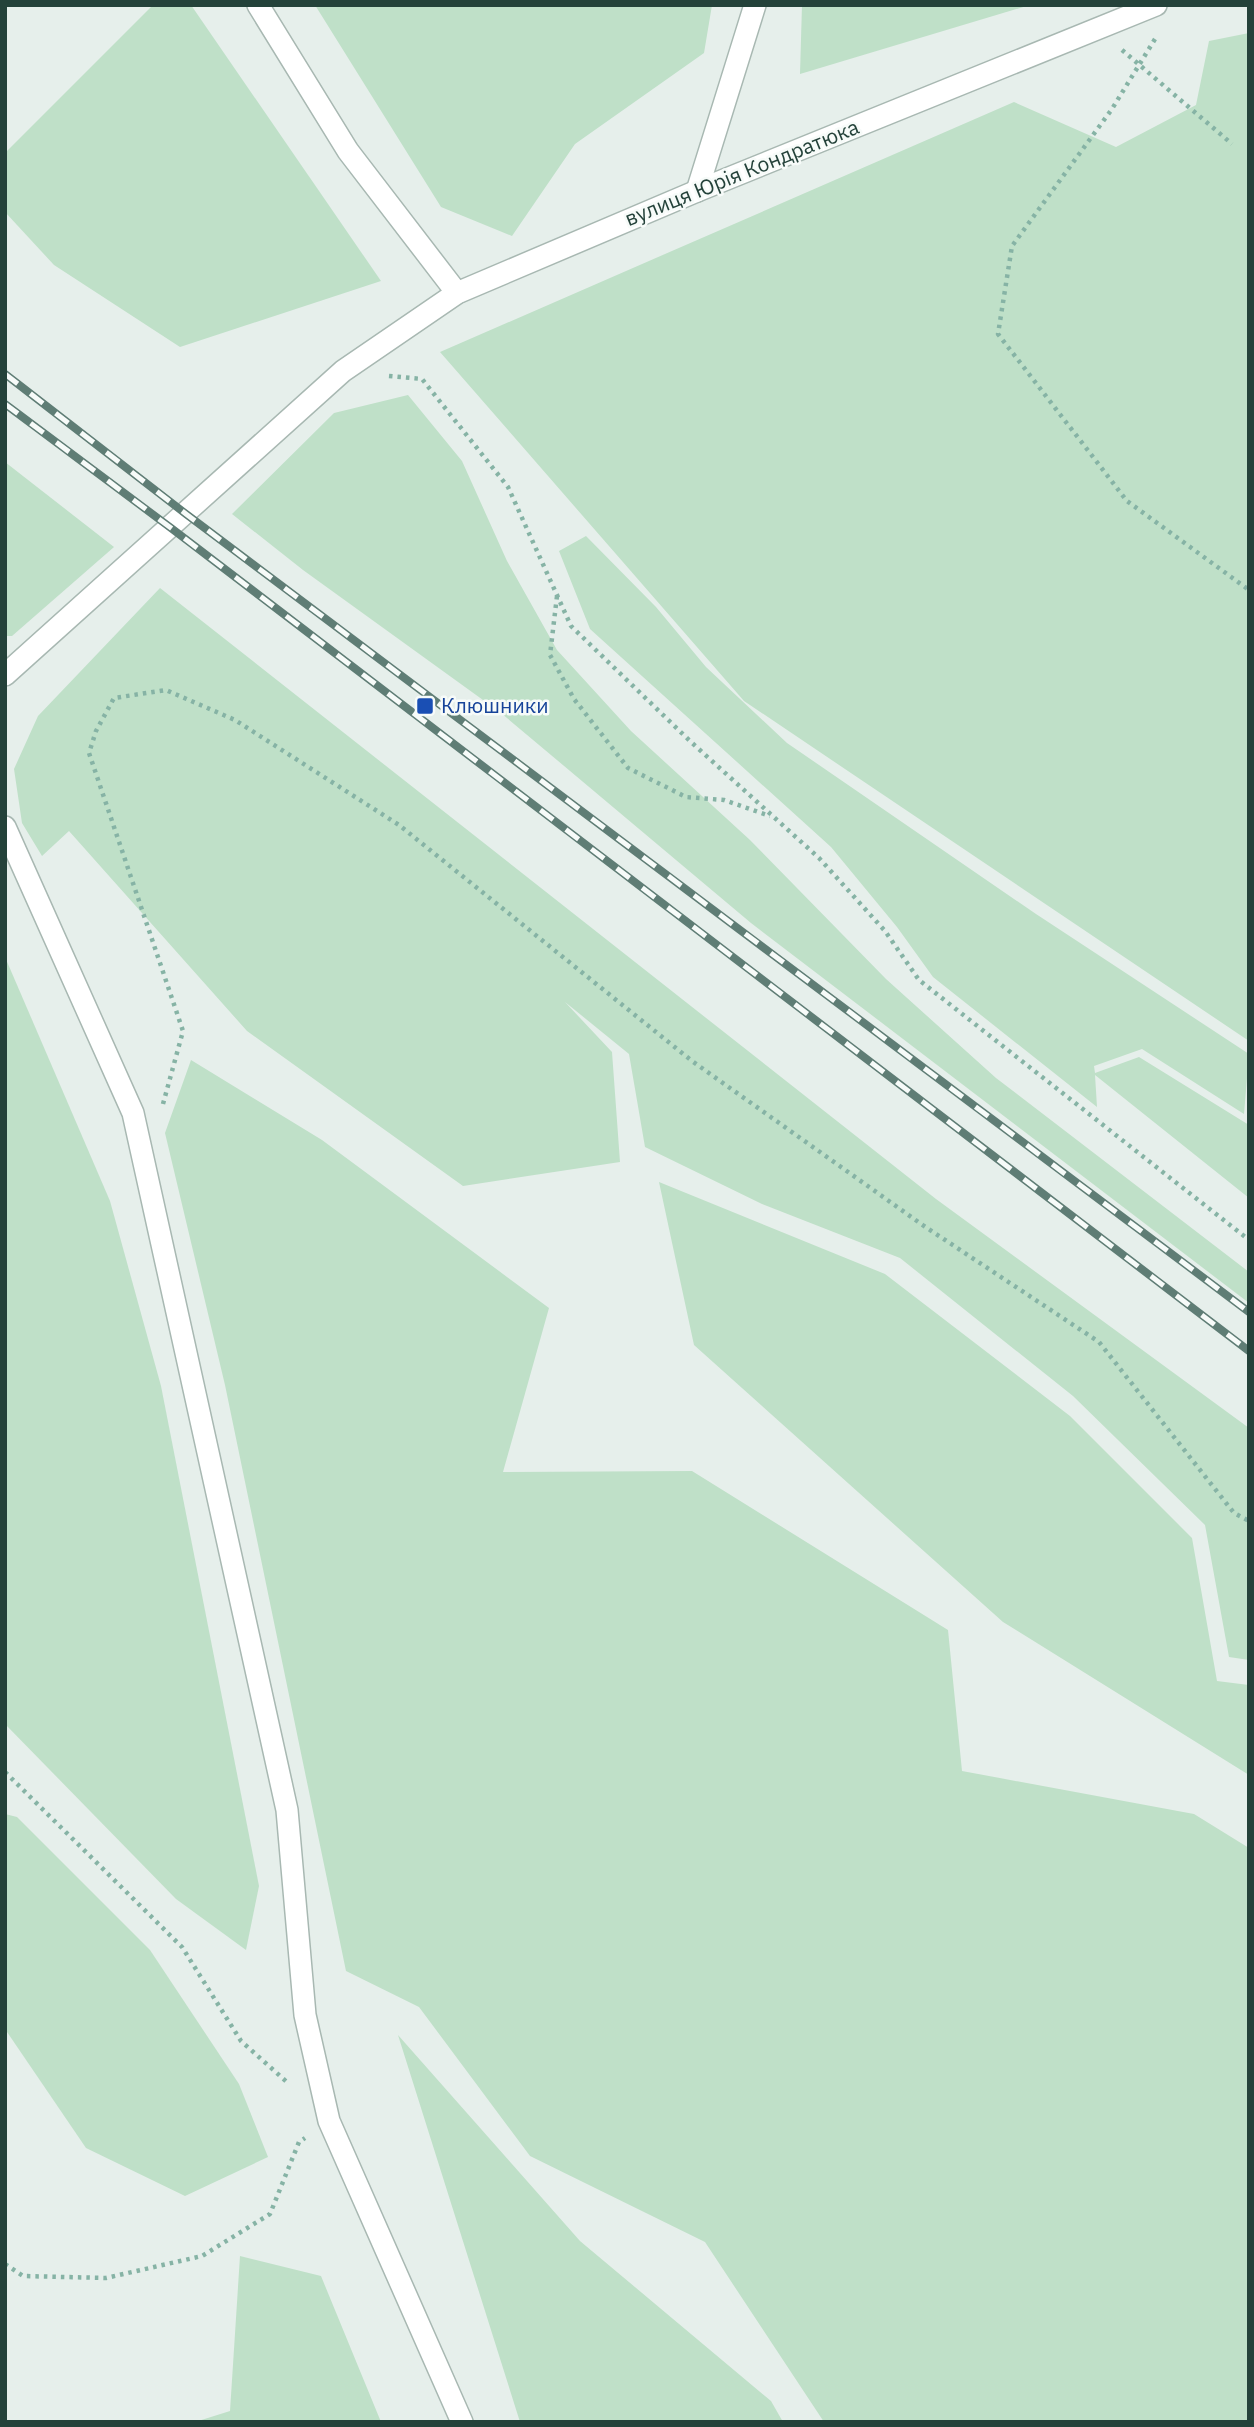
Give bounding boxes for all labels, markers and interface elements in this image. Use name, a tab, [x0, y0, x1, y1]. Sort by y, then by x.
street label: вулиця Юрія Кондратюка	[620, 112, 863, 232]
place label: Клюшники	[441, 691, 549, 719]
marker: Клюшники	[415, 696, 435, 716]

